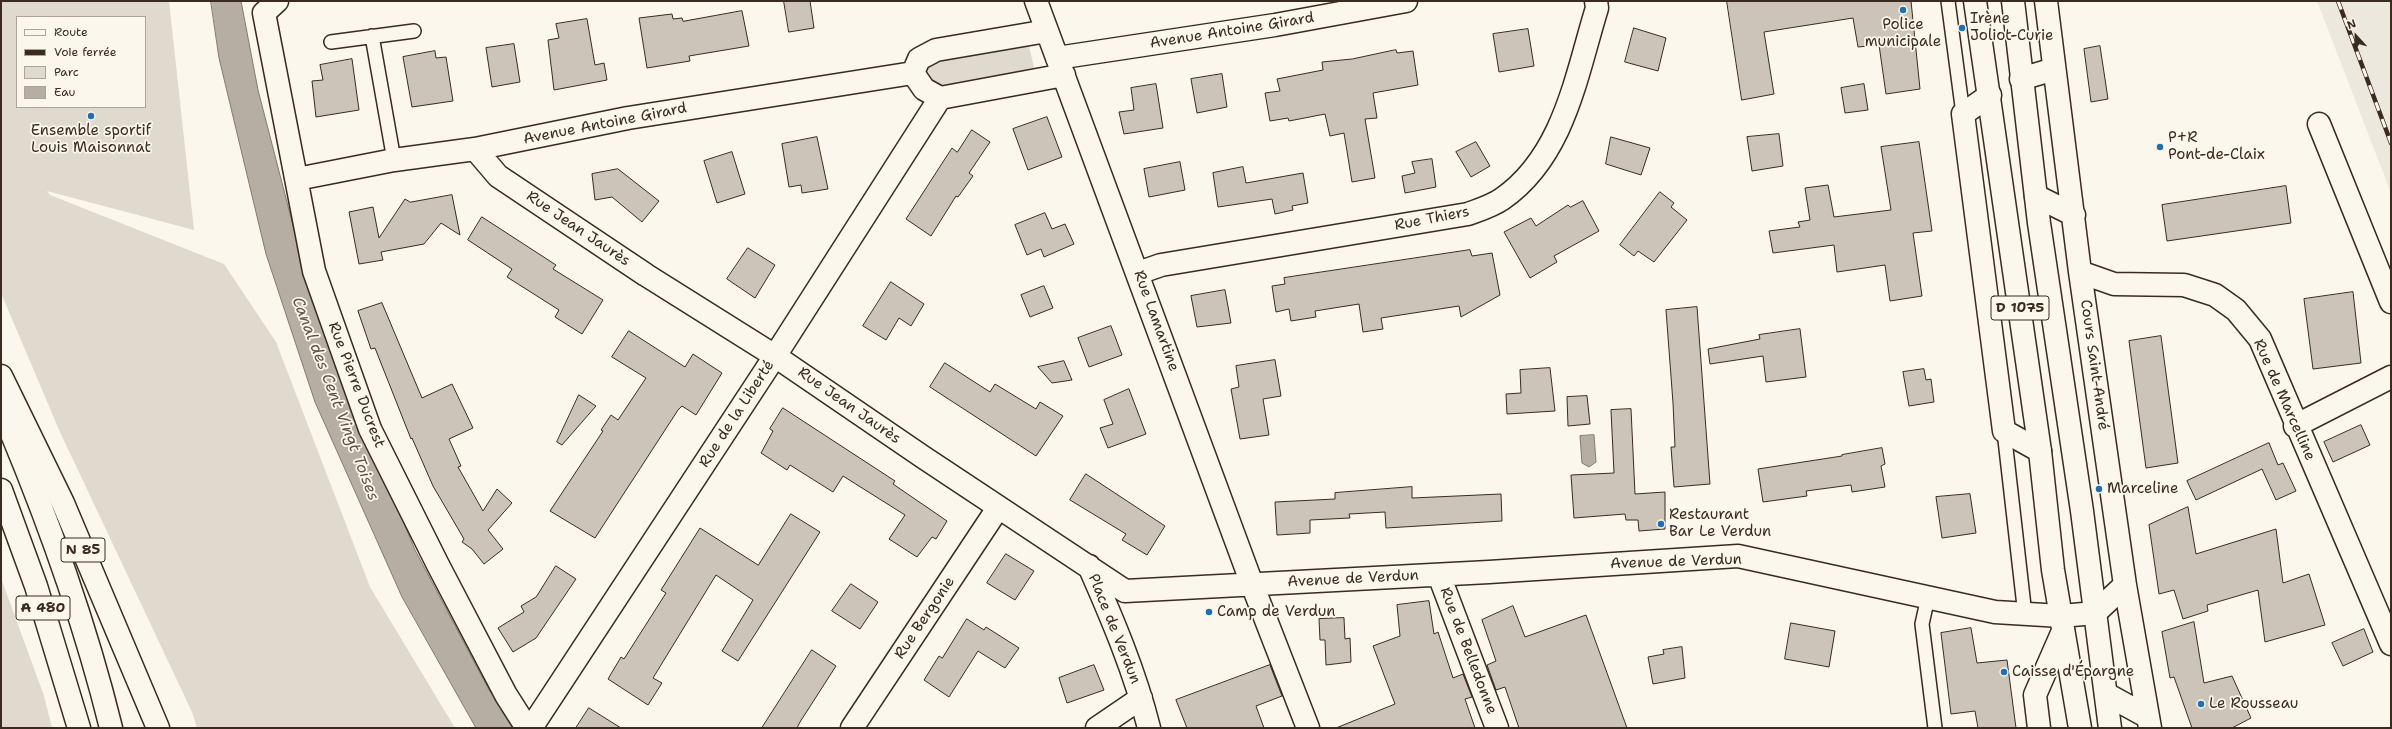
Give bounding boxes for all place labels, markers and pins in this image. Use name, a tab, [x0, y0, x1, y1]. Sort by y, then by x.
marker: Police municipale	[1898, 5, 1908, 15]
place label: Irène Joliot-Curie	[1970, 10, 2053, 45]
place label: Police municipale	[1865, 16, 1941, 51]
marker: Irène Joliot-Curie	[1957, 23, 1967, 33]
marker: Ensemble sportif Louis Maisonnat	[86, 111, 96, 121]
place label: Ensemble sportif Louis Maisonnat	[31, 122, 151, 157]
place label: P+R Pont-de-Claix	[2168, 129, 2265, 164]
marker: P+R Pont-de-Claix	[2155, 142, 2165, 152]
place label: Marceline	[2107, 480, 2178, 498]
marker: Marceline	[2094, 484, 2104, 494]
place label: Restaurant Bar Le Verdun	[1669, 506, 1771, 541]
marker: Restaurant Bar Le Verdun	[1656, 519, 1666, 529]
place label: Camp de Verdun	[1217, 603, 1335, 621]
marker: Camp de Verdun	[1204, 607, 1214, 617]
place label: Caisse d'Épargne	[2012, 663, 2134, 681]
marker: Caisse d'Épargne	[1999, 667, 2009, 677]
place label: Le Rousseau	[2209, 695, 2298, 713]
marker: Le Rousseau	[2196, 699, 2206, 709]

